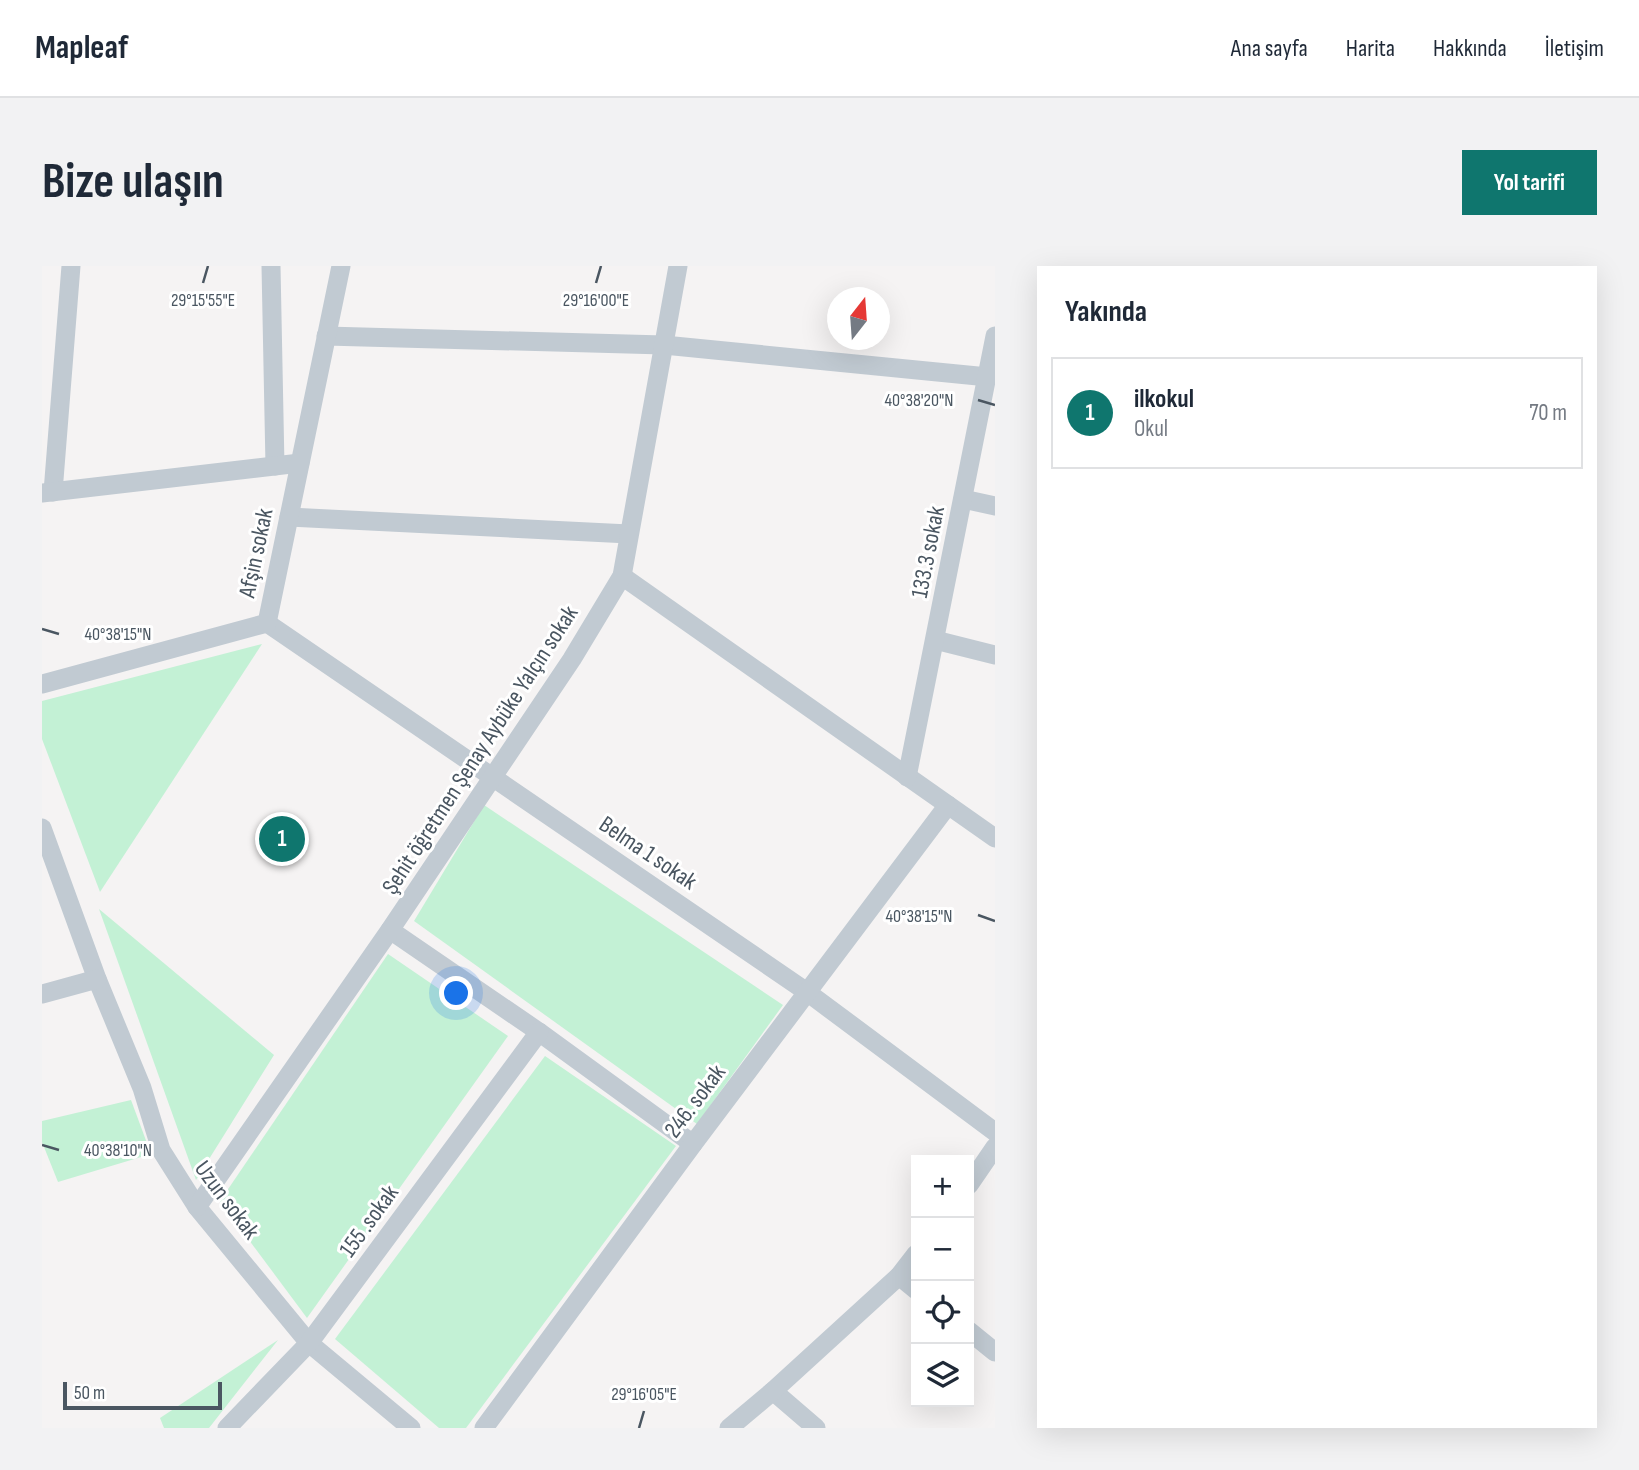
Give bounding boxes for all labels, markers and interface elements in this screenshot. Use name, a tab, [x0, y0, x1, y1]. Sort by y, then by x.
text: Mapleaf	[35, 28, 128, 68]
text: Ana sayfa	[1231, 34, 1308, 63]
text: Harita	[1346, 34, 1395, 63]
text: Hakkında	[1433, 34, 1507, 63]
text: İletişim	[1545, 34, 1604, 63]
button: Yol tarifi	[1462, 150, 1597, 215]
text: Bize ulaşın	[42, 153, 224, 212]
north arrow	[827, 287, 890, 350]
text: 29°15'55"E	[171, 290, 235, 311]
text: 29°16'00"E	[563, 290, 629, 311]
text: Yakında	[1065, 294, 1147, 330]
text: ilkokul	[1134, 384, 1194, 415]
text: 40°38'20"N	[885, 390, 953, 411]
text: 1	[1085, 399, 1095, 427]
text: 70 m	[1529, 399, 1567, 427]
text: Okul	[1134, 415, 1168, 443]
street label: 133.3 sokak	[905, 504, 951, 600]
street label: Afşin sokak	[232, 506, 280, 601]
street label: Şehit öğretmen Şenay Aybüke Yalçın sokak	[376, 600, 584, 900]
text: 40°38'15"N	[85, 624, 152, 645]
street label: Belma 1 sokak	[594, 810, 702, 896]
pin: 1	[259, 813, 305, 865]
text: 40°38'15"N	[886, 906, 953, 927]
your location	[439, 976, 473, 1010]
street label: 246. sokak	[658, 1059, 732, 1143]
text: 40°38'10"N	[84, 1140, 152, 1161]
street label: Uzun sokak	[188, 1155, 266, 1245]
map controls	[911, 1155, 974, 1407]
button: +	[911, 1155, 974, 1218]
street label: 155 .sokak	[333, 1179, 405, 1263]
button: −	[911, 1218, 974, 1281]
button: locate	[911, 1281, 974, 1344]
button: layers	[911, 1344, 974, 1407]
scale bar	[63, 1379, 222, 1411]
text: 50 m	[74, 1382, 105, 1405]
text: 29°16'05"E	[611, 1384, 677, 1405]

